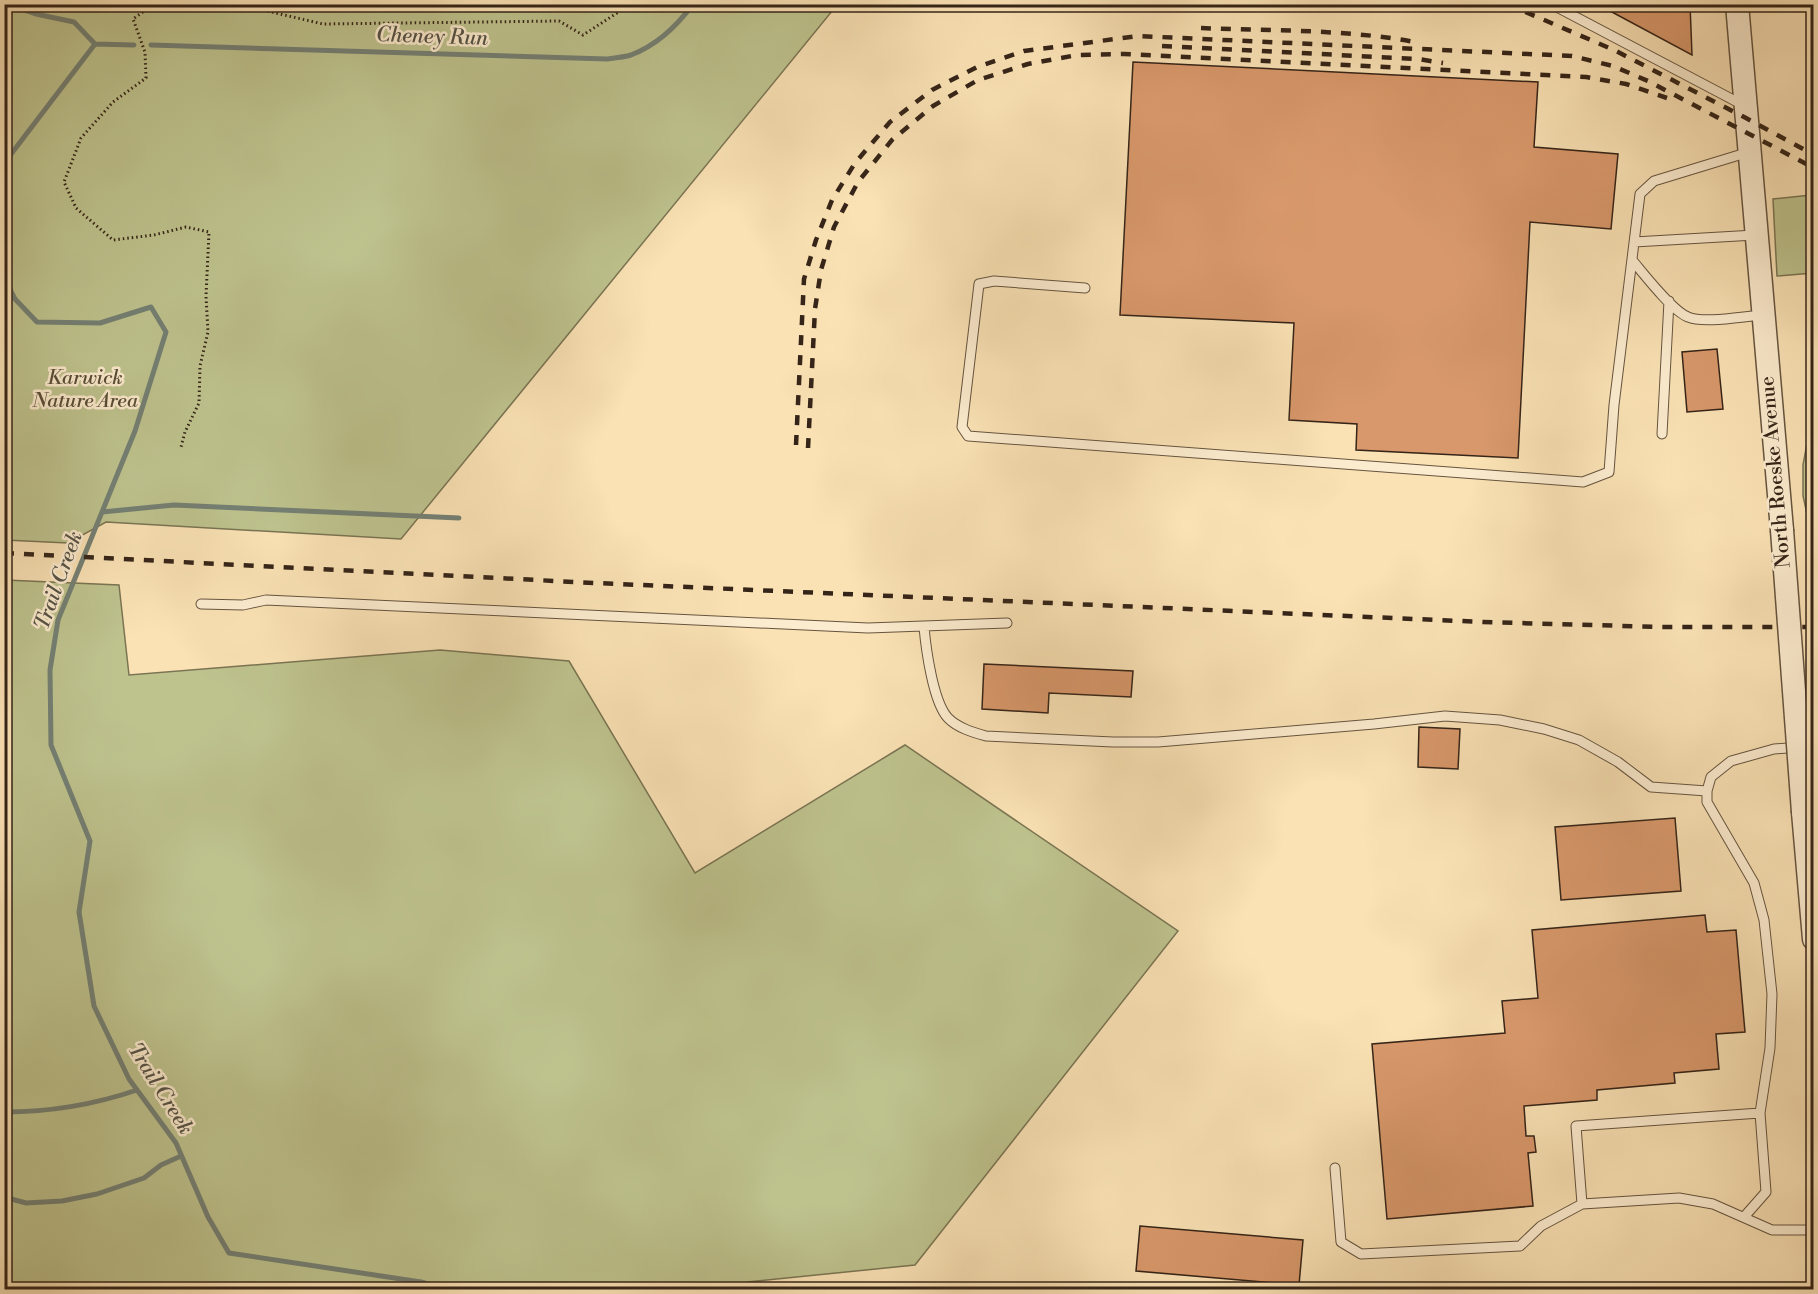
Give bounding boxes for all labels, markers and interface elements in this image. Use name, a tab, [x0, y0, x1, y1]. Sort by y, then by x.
water label: Cheney Run	[376, 22, 489, 52]
park label: Karwick Nature Area	[31, 366, 139, 414]
street label: North Roeske Avenue	[1755, 375, 1797, 569]
water label: Trail Creek	[29, 528, 89, 634]
water label: Trail Creek	[122, 1038, 198, 1140]

